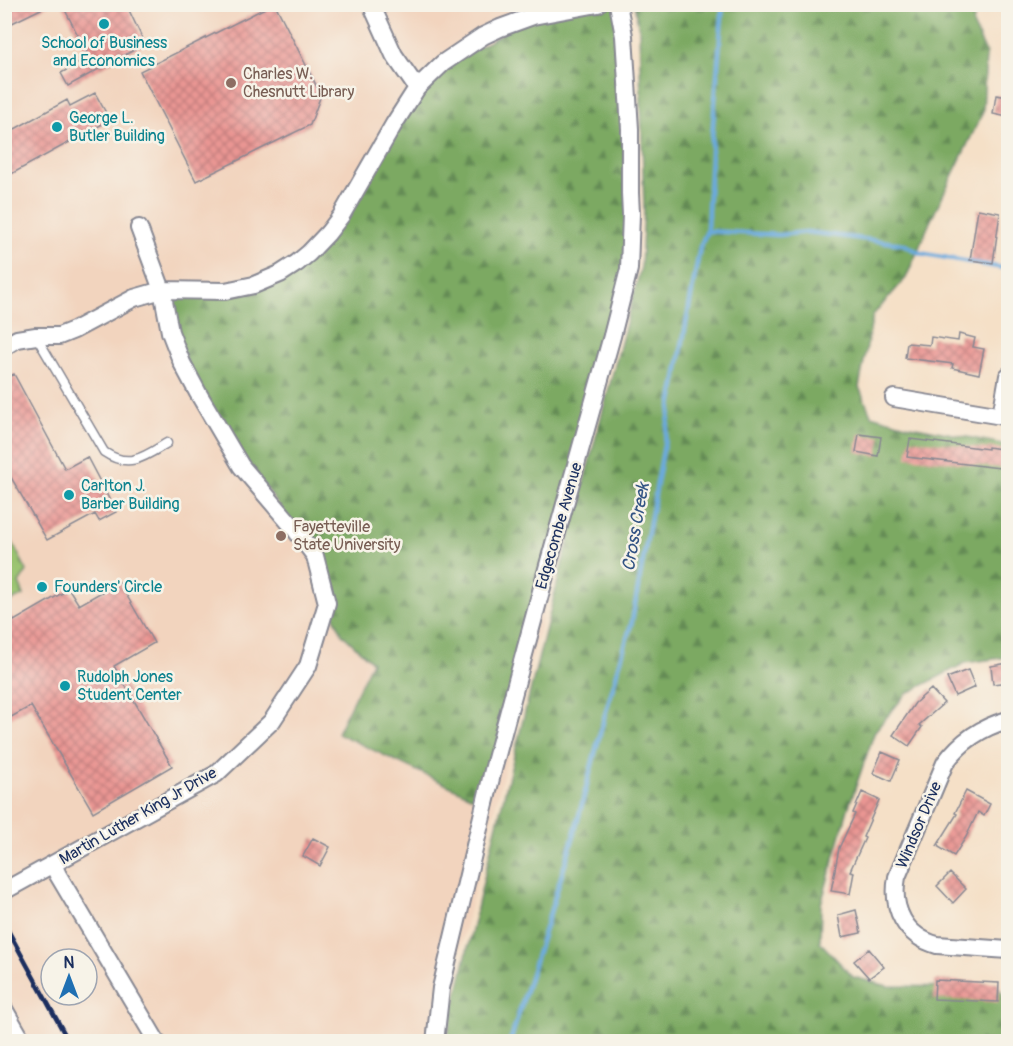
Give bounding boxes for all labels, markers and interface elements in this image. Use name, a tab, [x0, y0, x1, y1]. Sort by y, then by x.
marker: School of Business and Economics	[97, 17, 111, 31]
place label: School of Business and Economics	[41, 33, 167, 71]
place label: Charles W. Chesnutt Library	[243, 64, 354, 102]
marker: Charles W. Chesnutt Library	[224, 76, 238, 90]
place label: George L. Butler Building	[69, 108, 165, 146]
marker: George L. Butler Building	[50, 120, 64, 134]
street label: Edgecombe Avenue	[531, 460, 587, 592]
place label: Carlton J. Barber Building	[81, 476, 180, 514]
water label: Cross Creek	[617, 480, 655, 573]
marker: Carlton J. Barber Building	[62, 488, 76, 502]
place label: Fayetteville State University	[293, 517, 401, 555]
marker: Fayetteville State University	[274, 529, 288, 543]
place label: Founders' Circle	[54, 577, 162, 597]
marker: Founders' Circle	[35, 580, 49, 594]
place label: Rudolph Jones Student Center	[77, 667, 182, 705]
marker: Rudolph Jones Student Center	[58, 679, 72, 693]
street label: Martin Luther King Jr Drive	[56, 763, 220, 869]
street label: Windsor Drive	[892, 778, 946, 871]
north arrow	[39, 947, 99, 1007]
text: N	[64, 953, 75, 973]

